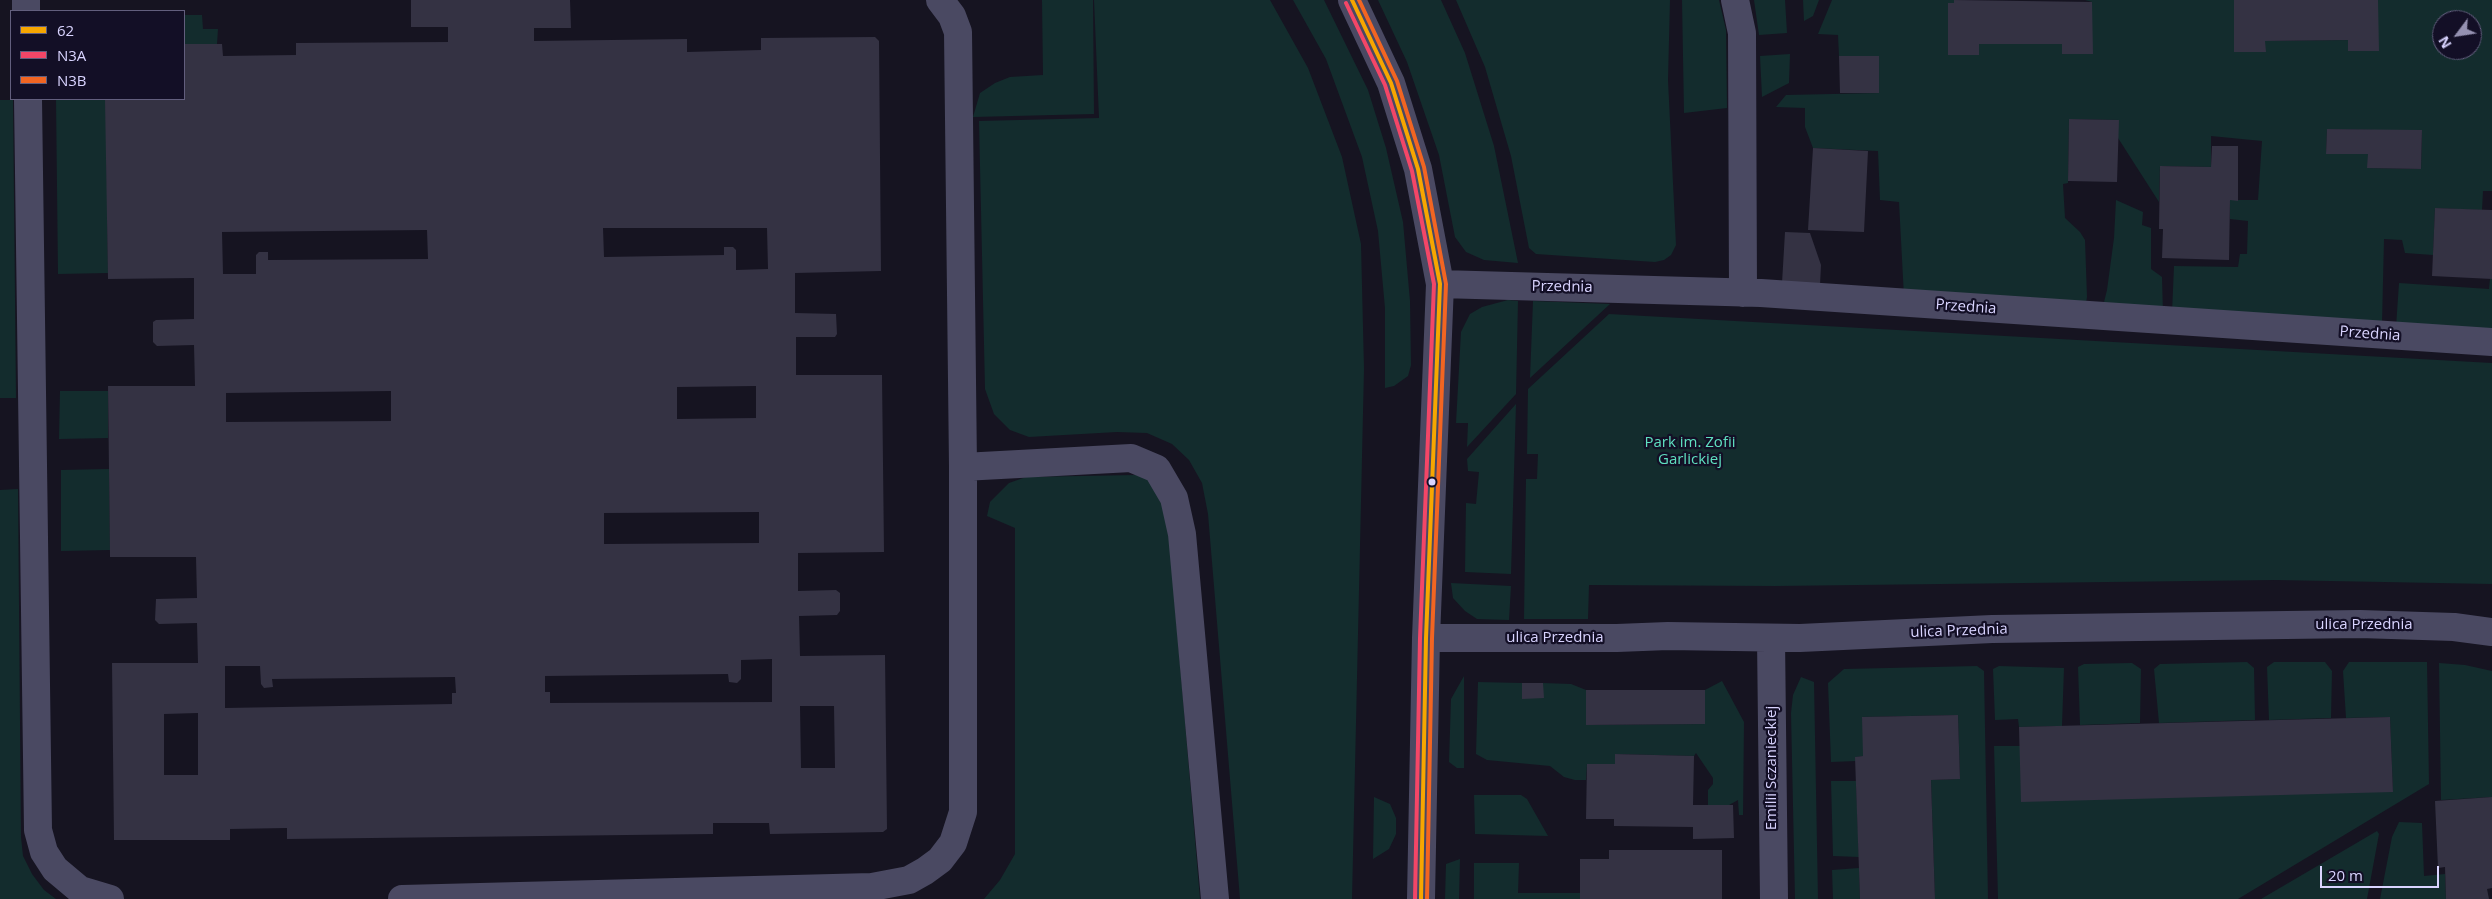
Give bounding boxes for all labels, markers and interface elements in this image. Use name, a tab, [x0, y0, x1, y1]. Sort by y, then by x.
legend	[10, 10, 185, 100]
north arrow	[2432, 10, 2482, 60]
text: 62	[57, 20, 74, 40]
text: N	[2433, 33, 2456, 52]
text: N3A	[57, 45, 86, 65]
text: N3B	[57, 70, 87, 90]
street label: Przednia	[1531, 277, 1593, 297]
street label: Przednia	[1935, 296, 1997, 318]
street label: Przednia	[2339, 323, 2401, 345]
park label: Park im. Zofii Garlickiej	[1644, 434, 1736, 469]
unlabelled marker	[1427, 477, 1437, 487]
street label: ulica Przednia	[2315, 616, 2413, 634]
street label: ulica Przednia	[1910, 620, 2008, 642]
street label: ulica Przednia	[1506, 629, 1604, 647]
street label: Emilii Sczanieckiej	[1763, 706, 1781, 830]
scale bar	[2322, 856, 2441, 888]
text: 20 m	[2328, 865, 2363, 885]

